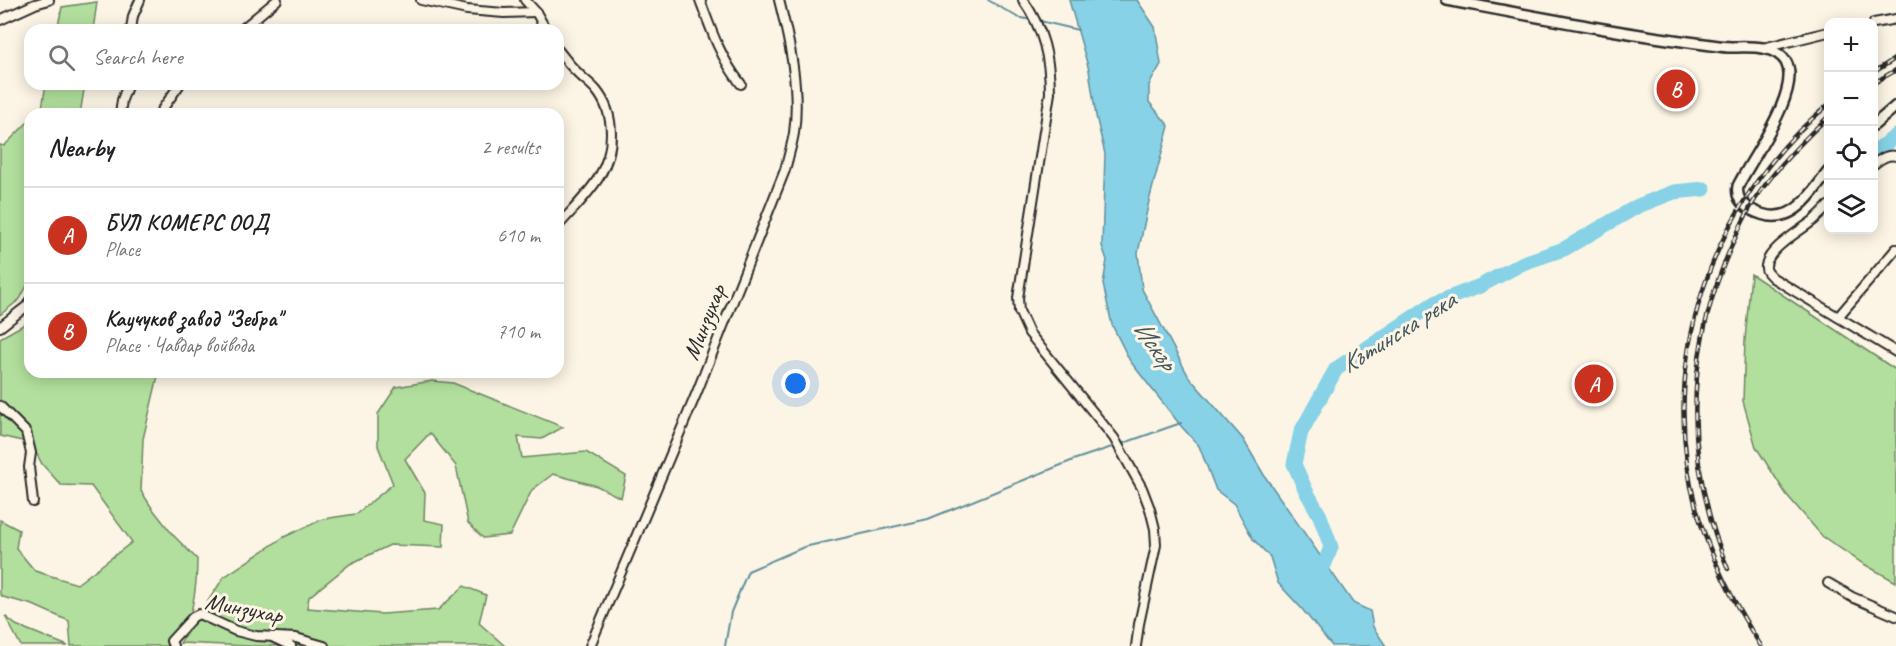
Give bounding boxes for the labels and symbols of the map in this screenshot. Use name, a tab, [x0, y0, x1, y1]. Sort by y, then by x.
pin: B	[1656, 66, 1696, 112]
street label: Минзухар	[675, 279, 733, 364]
water label: Кътинска река	[1334, 282, 1464, 380]
water label: Искър	[1126, 314, 1186, 379]
pin: A	[1574, 362, 1614, 406]
your location	[781, 369, 810, 398]
street label: Минзухар	[203, 586, 286, 630]

